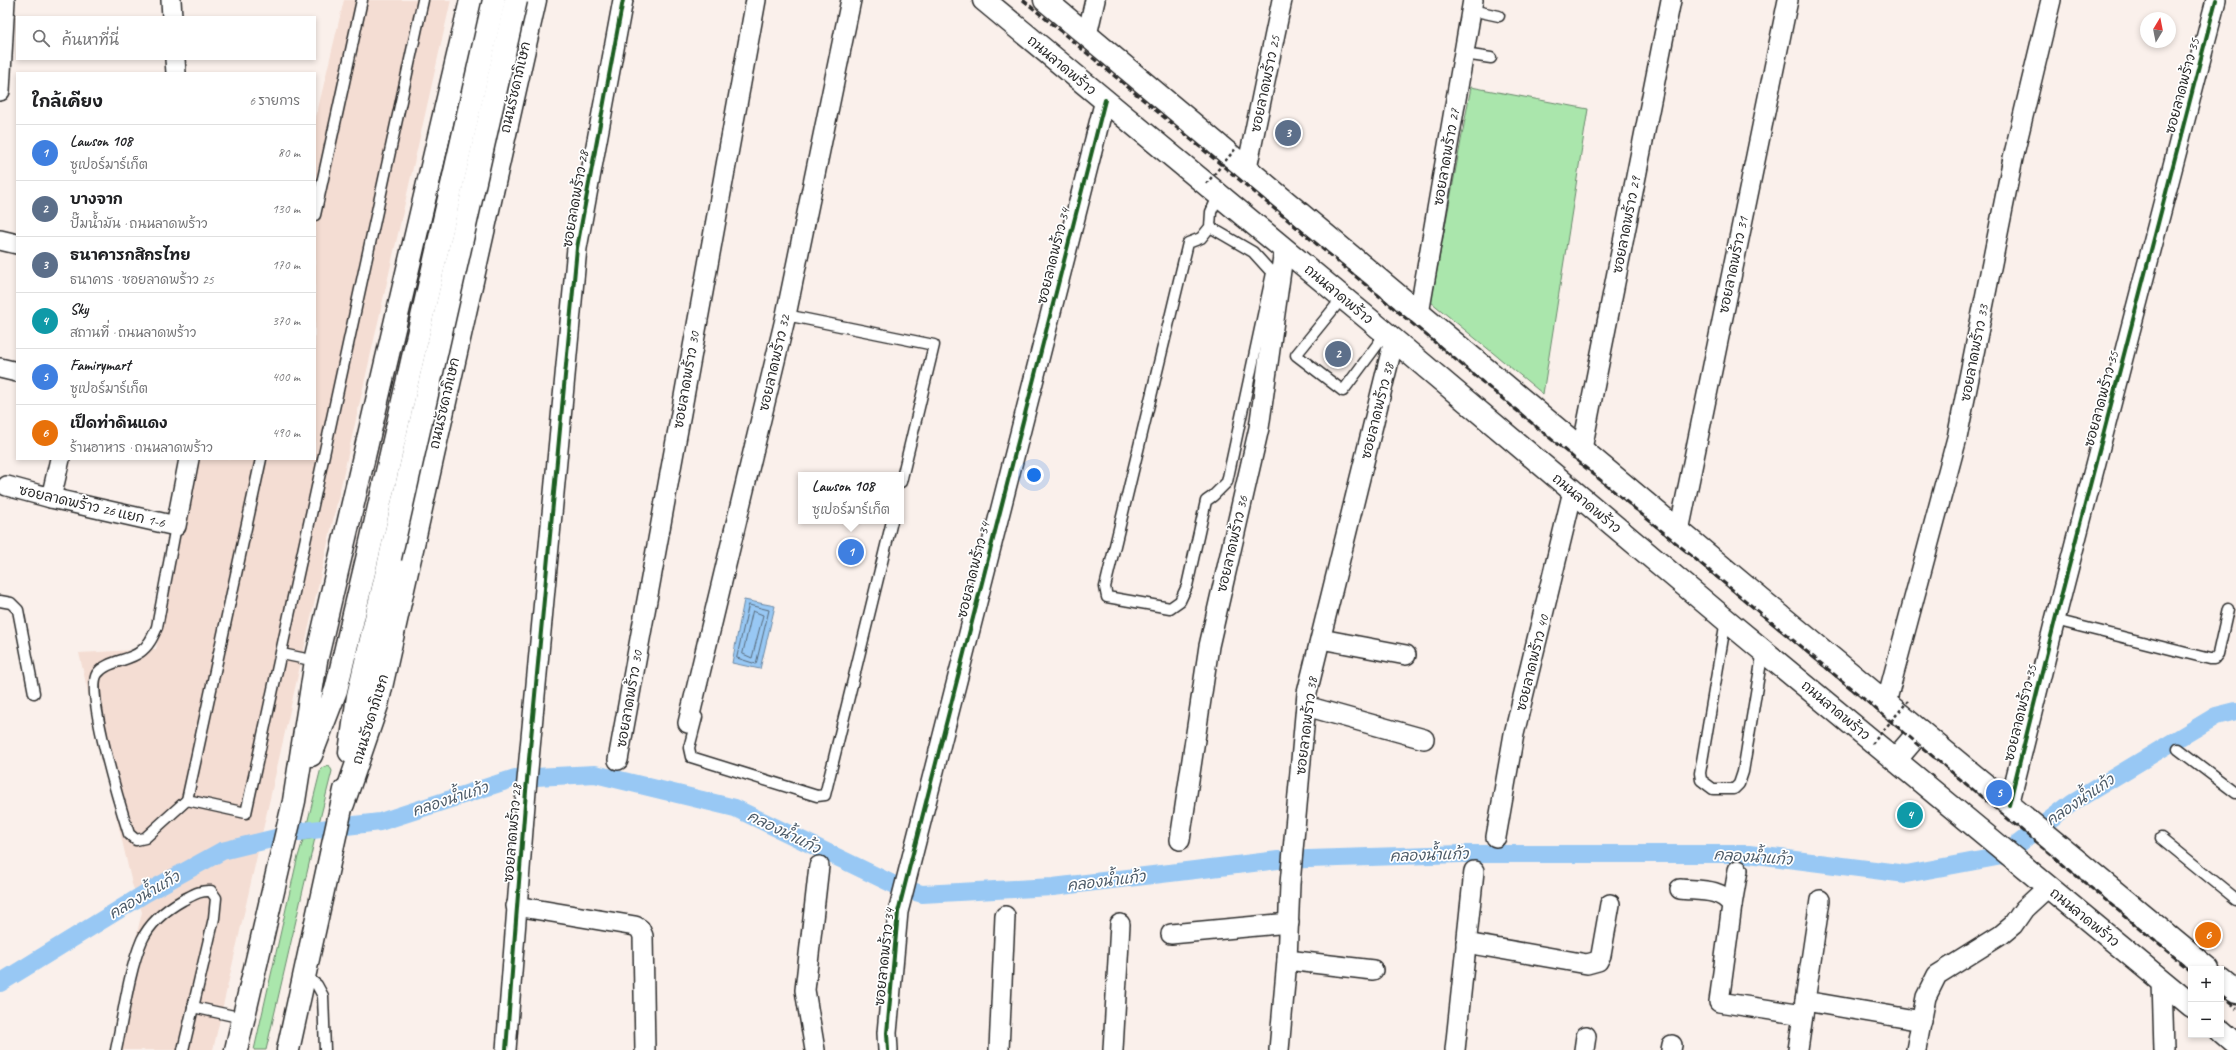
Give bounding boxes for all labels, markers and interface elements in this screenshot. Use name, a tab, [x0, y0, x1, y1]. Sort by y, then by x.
north arrow	[2140, 12, 2176, 48]
search box	[16, 16, 316, 60]
icon: search	[30, 27, 52, 49]
text: ค้นหาที่นี่	[62, 31, 119, 50]
street label: ถนนลาดพร้าว	[1024, 32, 1099, 99]
street label: ซอยลาดพร้าว 25	[1247, 34, 1284, 134]
street label: ซอยลาดพร้าว 35	[2162, 36, 2204, 136]
street label: ถนนรัชดาภิเษก	[497, 40, 534, 135]
text: ใกล้เคียง	[32, 91, 103, 112]
text: 6 รายการ	[249, 93, 300, 109]
street label: ซอยลาดพร้าว 27	[1430, 106, 1464, 207]
pin: 3	[1275, 118, 1301, 148]
text: Lawson 108	[70, 132, 132, 151]
text: 1	[42, 145, 48, 161]
text: 80 m	[278, 145, 300, 161]
street label: ซอยลาดพร้าว 28	[559, 148, 593, 249]
text: ซูเปอร์มาร์เก็ต	[70, 157, 148, 173]
street label: ซอยลาดพร้าว 29	[1609, 174, 1645, 275]
text: บางจาก	[70, 190, 123, 209]
text: 2	[42, 201, 48, 217]
text: 130 m	[272, 201, 300, 217]
street label: ซอยลาดพร้าว 34	[1033, 205, 1074, 306]
street label: ซอยลาดพร้าว 31	[1715, 215, 1752, 315]
text: ปั๊มน้ำมัน · ถนนลาดพร้าว	[70, 216, 208, 232]
text: ธนาคารกสิกรไทย	[70, 246, 190, 265]
text: 3	[42, 257, 48, 273]
text: 170 m	[272, 257, 300, 273]
street label: ถนนลาดพร้าว	[1301, 261, 1376, 328]
text: ธนาคาร · ซอยลาดพร้าว 25	[70, 272, 214, 288]
text: Sky	[70, 300, 88, 319]
street label: ซอยลาดพร้าว 33	[1957, 302, 1993, 403]
street label: ซอยลาดพร้าว 32	[755, 312, 794, 413]
text: 4	[42, 313, 48, 329]
text: 370 m	[272, 313, 300, 329]
text: สถานที่ · ถนนลาดพร้าว	[70, 325, 196, 341]
street label: ซอยลาดพร้าว 30	[670, 329, 704, 430]
pin: 2	[1325, 339, 1351, 369]
street label: ซอยลาดพร้าว 35	[2081, 349, 2123, 449]
text: Famirymart	[70, 356, 130, 375]
street label: ถนนรัชดาภิเษก	[426, 356, 463, 451]
street label: ซอยลาดพร้าว 38	[1357, 360, 1398, 461]
text: 5	[42, 369, 48, 385]
text: 400 m	[272, 369, 300, 385]
text: ซูเปอร์มาร์เก็ต	[70, 381, 148, 397]
text: เป็ดท่าดินแดง	[70, 414, 168, 433]
text: 6	[42, 425, 48, 441]
text: 490 m	[272, 425, 300, 441]
text: ร้านอาหาร · ถนนลาดพร้าว	[70, 440, 213, 456]
your location	[1024, 465, 1044, 485]
street label: ถนนลาดพร้าว	[1549, 470, 1624, 537]
popup	[798, 472, 904, 524]
text: Lawson 108	[812, 477, 874, 496]
street label: ซอยลาดพร้าว 26 แยก 1-6	[17, 481, 167, 532]
street label: ซอยลาดพร้าว 36	[1213, 494, 1252, 594]
text: ซูเปอร์มาร์เก็ต	[812, 502, 890, 518]
street label: ซอยลาดพร้าว 34	[953, 519, 994, 620]
pin: 1	[838, 537, 864, 567]
street label: ซอยลาดพร้าว 40	[1512, 612, 1553, 713]
street label: ซอยลาดพร้าว 30	[613, 648, 647, 749]
street label: ซอยลาดพร้าว 35	[2000, 663, 2041, 763]
street label: ถนนรัชดาภิเษก	[349, 672, 392, 766]
street label: ซอยลาดพร้าว 38	[1292, 675, 1321, 776]
street label: ถนนลาดพร้าว	[1798, 677, 1873, 744]
water label: คลองน้ำแก้ว	[2040, 765, 2120, 830]
water label: คลองน้ำแก้ว	[408, 773, 492, 821]
pin: 5	[1986, 778, 2012, 808]
street label: ซอยลาดพร้าว 28	[500, 782, 525, 883]
pin: 4	[1897, 800, 1923, 830]
water label: คลองน้ำแก้ว	[744, 802, 827, 859]
water label: คลองน้ำแก้ว	[1389, 840, 1470, 866]
water label: คลองน้ำแก้ว	[1713, 840, 1795, 870]
water label: คลองน้ำแก้ว	[103, 862, 185, 923]
water label: คลองน้ำแก้ว	[1065, 862, 1148, 896]
street label: ถนนลาดพร้าว	[2047, 884, 2123, 951]
street label: ซอยลาดพร้าว 34	[871, 906, 898, 1007]
pin: 6	[2195, 920, 2221, 950]
map controls	[2188, 966, 2224, 1038]
button: +	[2188, 966, 2224, 1002]
button: −	[2188, 1002, 2224, 1038]

